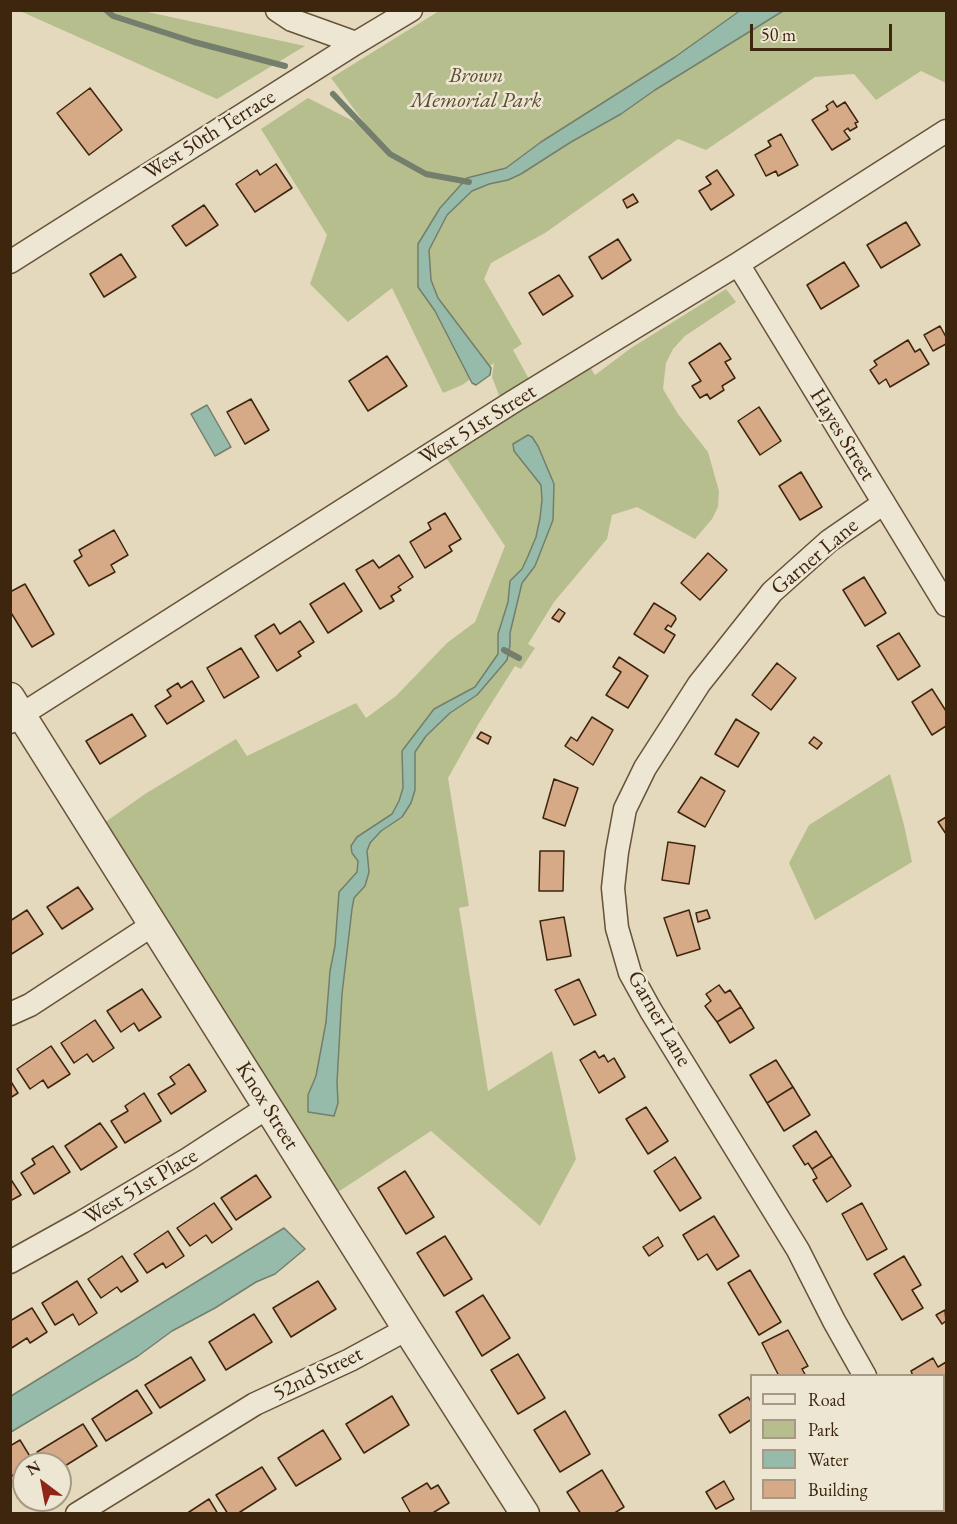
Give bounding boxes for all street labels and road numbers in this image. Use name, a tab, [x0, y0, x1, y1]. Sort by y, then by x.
street label: West 50th Terrace	[139, 84, 281, 186]
street label: West 51st Street	[415, 379, 541, 471]
street label: Hayes Street	[803, 384, 881, 486]
street label: Garner Lane	[766, 513, 864, 601]
street label: Garner Lane	[621, 967, 697, 1071]
street label: Knox Street	[230, 1057, 304, 1155]
street label: West 51st Place	[79, 1143, 203, 1231]
street label: 52nd Street	[269, 1341, 367, 1407]

